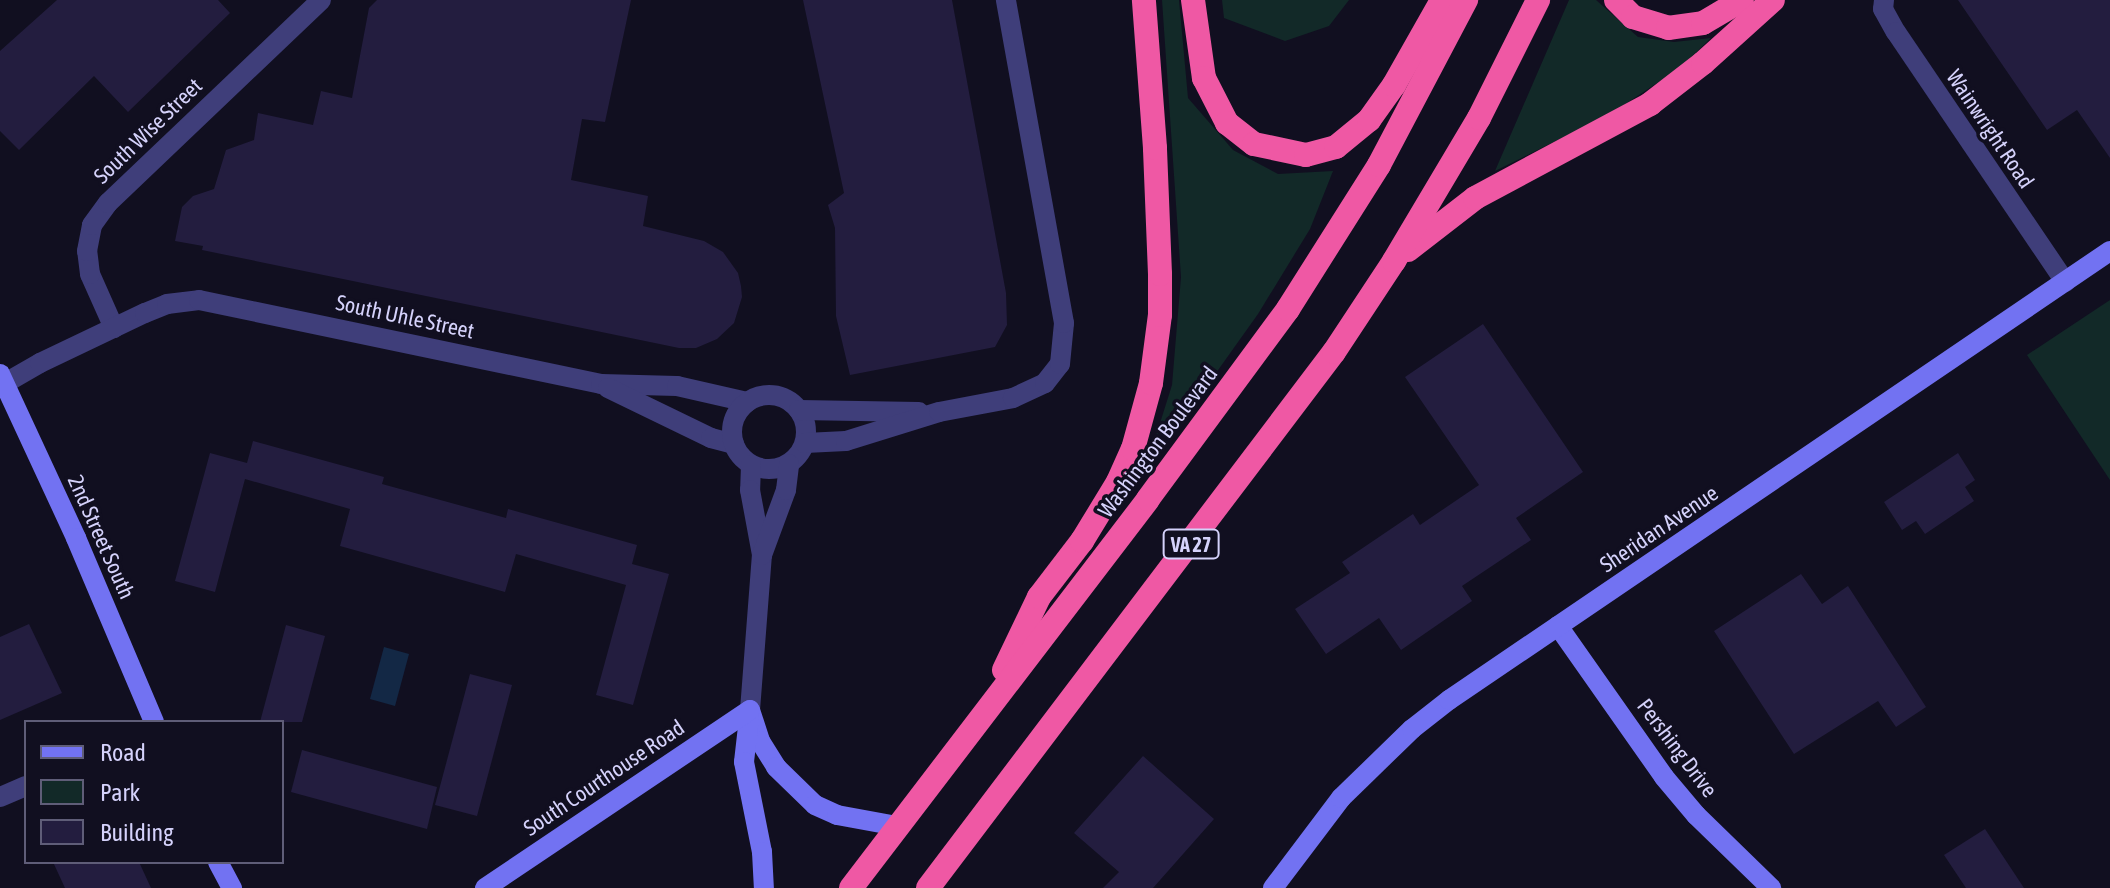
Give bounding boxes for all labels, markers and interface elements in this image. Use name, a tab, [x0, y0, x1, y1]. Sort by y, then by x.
street label: Wainwright Road	[1941, 65, 2039, 193]
street label: South Wise Street	[88, 73, 208, 189]
street label: South Uhle Street	[333, 289, 477, 345]
street label: Washington Boulevard	[1093, 361, 1223, 523]
street label: 2nd Street South	[62, 471, 140, 603]
street label: Sheridan Avenue	[1595, 480, 1723, 578]
road number: VA 27	[1161, 528, 1221, 560]
street label: Pershing Drive	[1631, 694, 1723, 802]
street label: South Courthouse Road	[519, 714, 689, 842]
legend	[24, 720, 284, 864]
text: Road	[100, 739, 146, 766]
text: Park	[100, 779, 140, 806]
text: Building	[100, 819, 173, 846]

